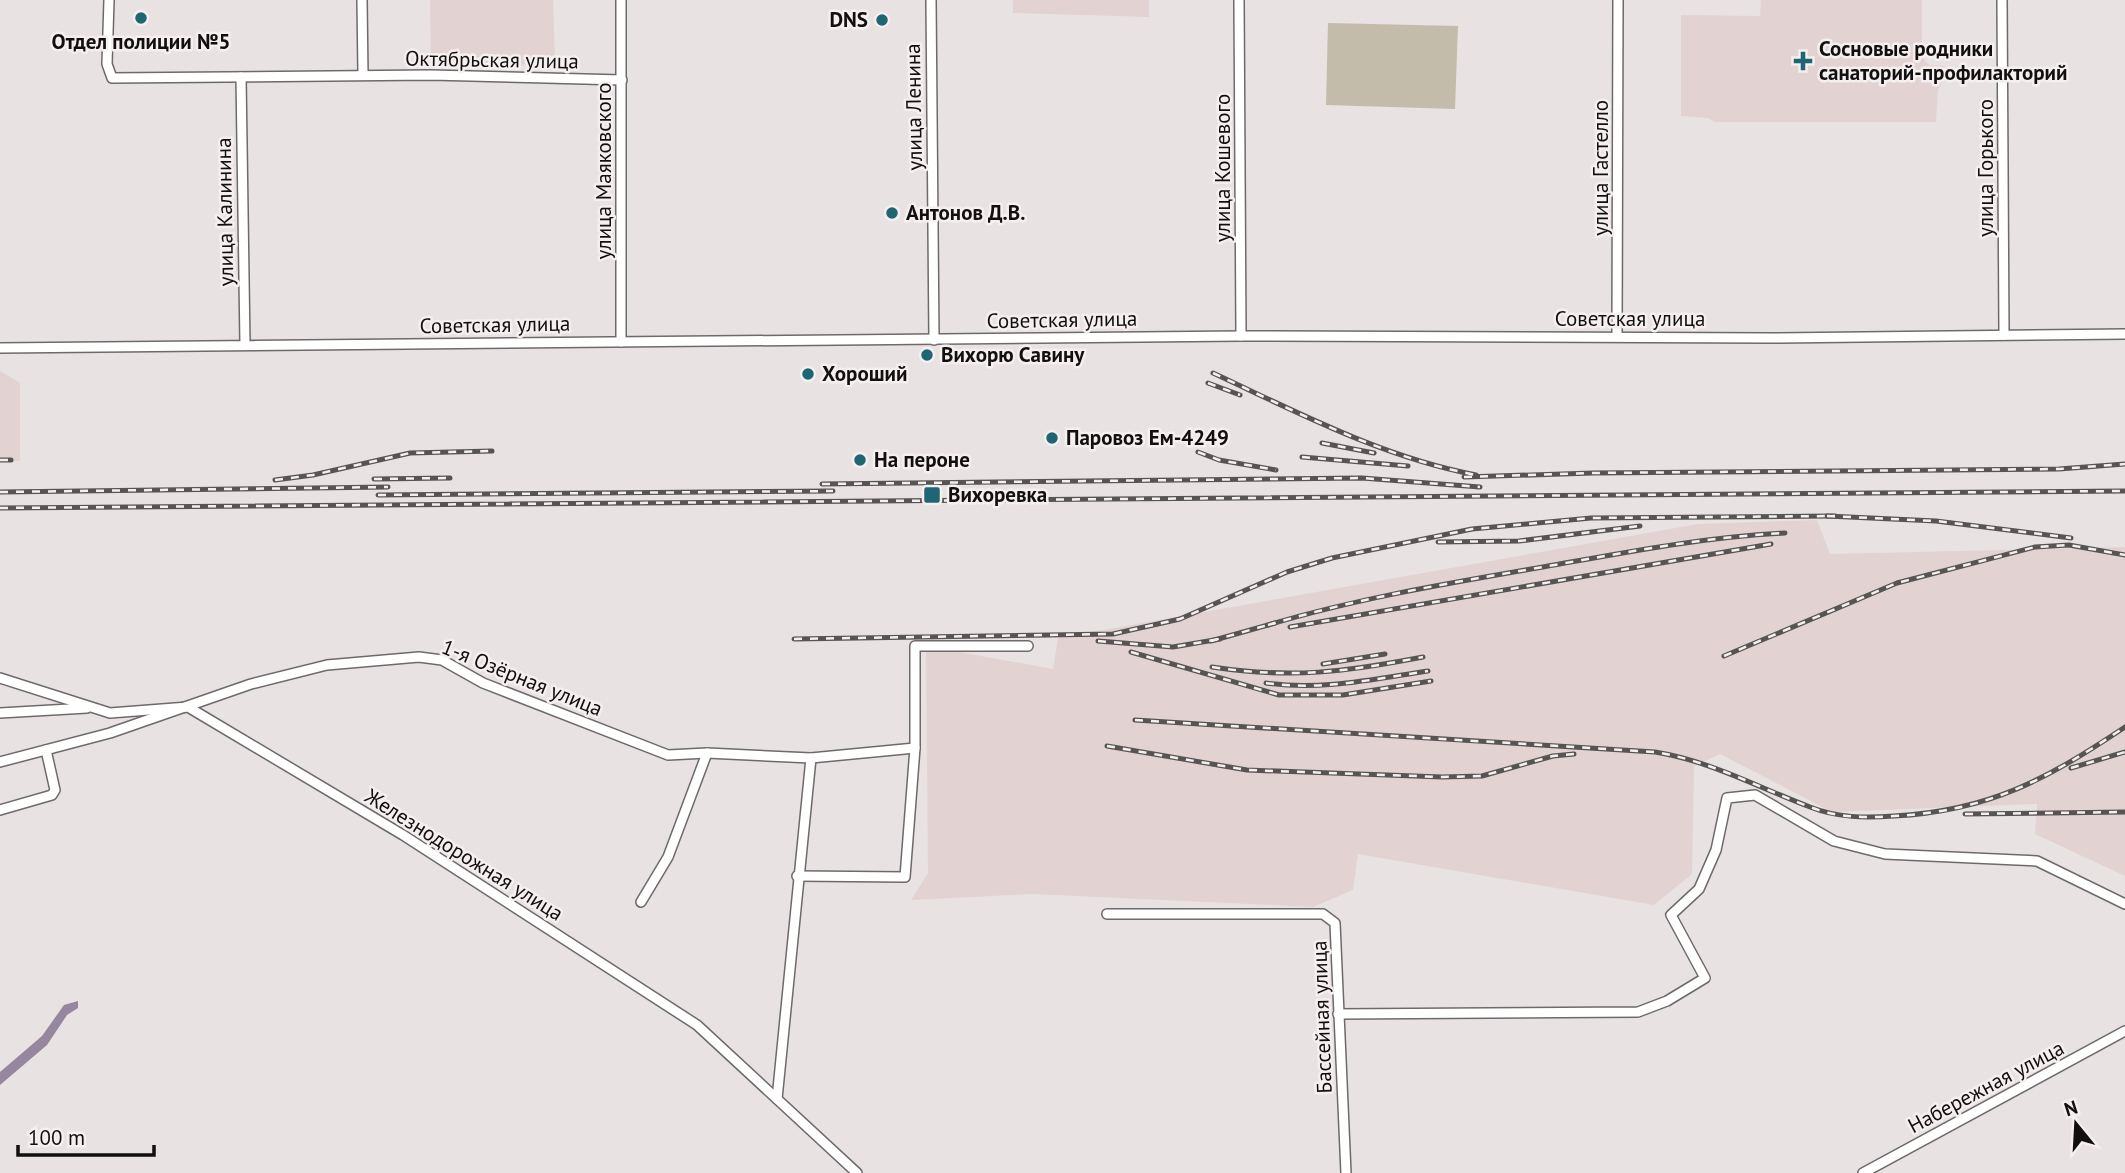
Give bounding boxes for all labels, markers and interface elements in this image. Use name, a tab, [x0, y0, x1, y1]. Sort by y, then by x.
place label: DNS	[829, 6, 868, 33]
marker: Отдел полиции №5	[133, 10, 149, 26]
marker: DNS	[874, 12, 890, 28]
place label: Отдел полиции №5	[52, 28, 230, 55]
place label: Сосновые родники санаторий-профилакторий	[1819, 35, 2067, 86]
street label: улица Ленина	[899, 43, 928, 171]
street label: Октябрьская улица	[405, 44, 579, 75]
marker: Сосновые родники санаторий-профилакторий	[1793, 51, 1813, 71]
street label: улица Маяковского	[590, 83, 617, 259]
street label: улица Кошевого	[1209, 94, 1236, 242]
street label: улица Горького	[1972, 99, 1999, 237]
street label: улица Гастелло	[1587, 100, 1614, 236]
street label: улица Калинина	[210, 137, 239, 287]
place label: Антонов Д.В.	[906, 199, 1025, 226]
marker: Антонов Д.В.	[884, 205, 900, 221]
street label: Советская улица	[986, 305, 1138, 334]
street label: Советская улица	[1555, 305, 1705, 332]
street label: Советская улица	[419, 310, 571, 339]
place label: Вихорю Савину	[941, 341, 1085, 368]
marker: Вихорю Савину	[919, 347, 935, 363]
place label: Хороший	[822, 360, 907, 387]
marker: Хороший	[800, 366, 816, 382]
place label: Паровоз Ем-4249	[1066, 424, 1229, 451]
marker: Паровоз Ем-4249	[1044, 430, 1060, 446]
place label: На пероне	[874, 446, 970, 473]
marker: На пероне	[852, 452, 868, 468]
place label: Вихоревка	[948, 481, 1047, 508]
marker: Вихоревка	[922, 485, 942, 505]
street label: 1-я Озёрная улица	[438, 633, 607, 722]
street label: Железнодорожная улица	[359, 782, 569, 927]
street label: Бассейная улица	[1305, 940, 1338, 1094]
street label: Набережная улица	[1903, 1034, 2068, 1139]
north arrow	[2041, 1089, 2111, 1159]
text: N	[2061, 1094, 2080, 1121]
scale bar	[18, 1114, 154, 1158]
text: 100 m	[28, 1124, 85, 1151]

